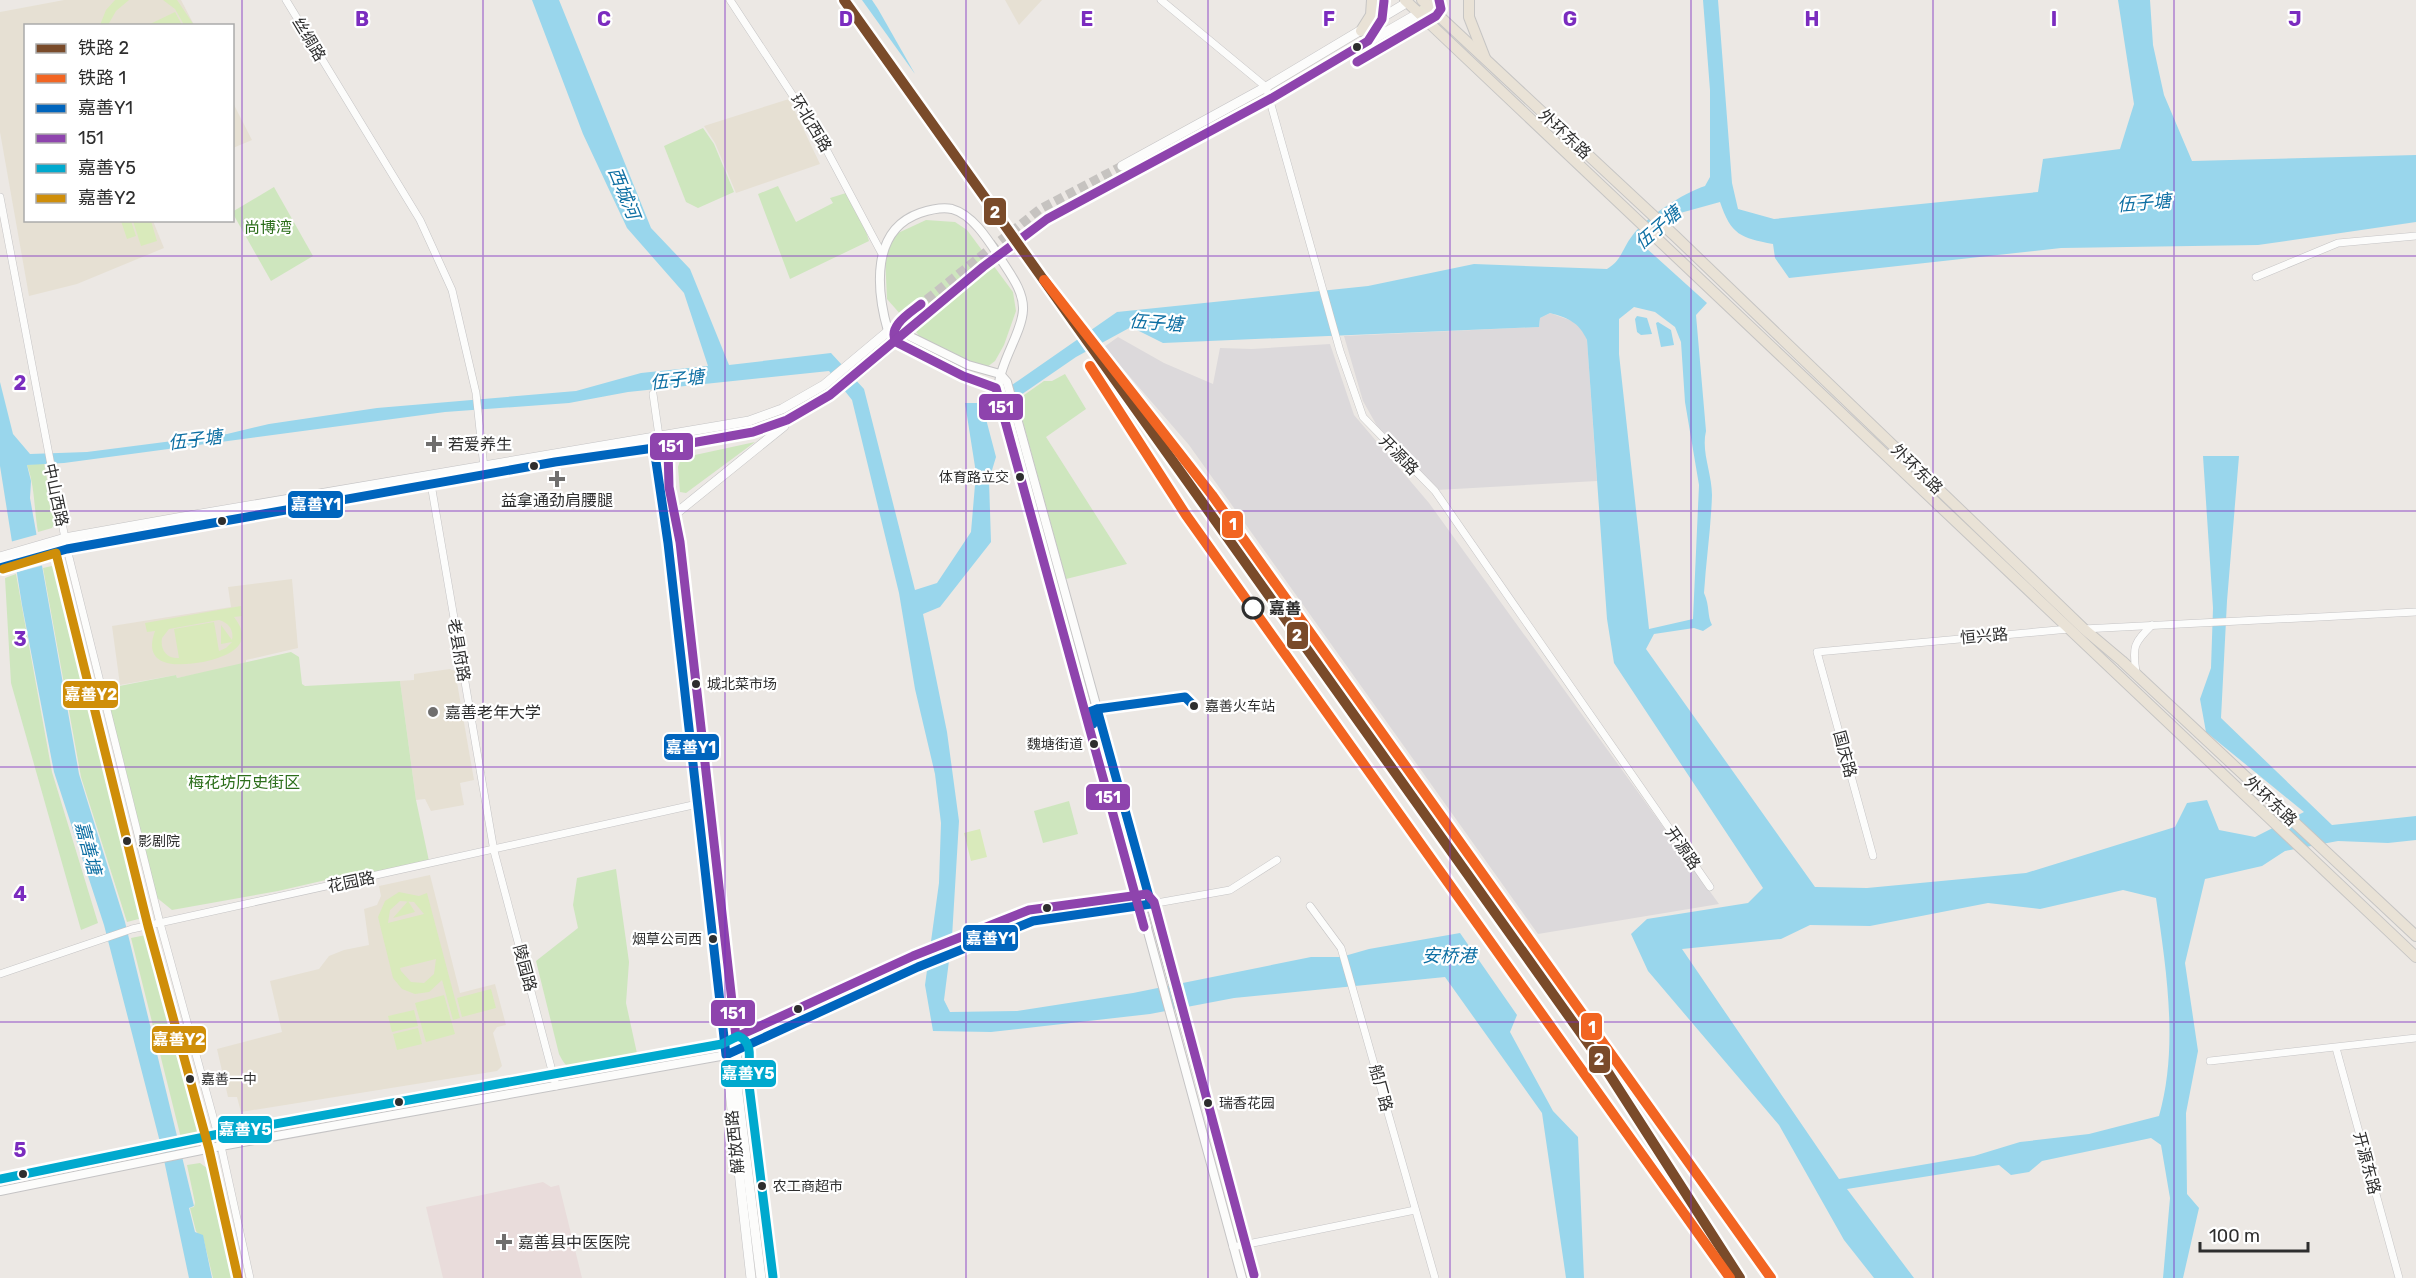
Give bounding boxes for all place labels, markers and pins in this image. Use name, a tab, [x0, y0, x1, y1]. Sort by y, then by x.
unlabelled marker	[1351, 41, 1363, 53]
marker: 若爱养生	[425, 435, 443, 453]
place label: 若爱养生	[448, 435, 512, 454]
unlabelled marker	[528, 460, 540, 472]
place label: 体育路立交	[939, 469, 1009, 486]
marker: 益拿通劲肩腰腿	[548, 470, 566, 488]
marker: 体育路立交	[1014, 471, 1026, 483]
place label: 益拿通劲肩腰腿	[501, 491, 613, 510]
unlabelled marker	[216, 515, 228, 527]
marker: 嘉善	[1242, 597, 1264, 619]
place label: 嘉善	[1269, 599, 1301, 618]
place label: 城北菜市场	[707, 676, 777, 693]
marker: 城北菜市场	[690, 678, 702, 690]
place label: 嘉善火车站	[1205, 698, 1275, 715]
marker: 嘉善火车站	[1188, 700, 1200, 712]
place label: 嘉善老年大学	[445, 703, 541, 722]
marker: 嘉善老年大学	[426, 705, 440, 719]
place label: 魏塘街道	[1027, 736, 1083, 753]
marker: 魏塘街道	[1088, 738, 1100, 750]
place label: 影剧院	[138, 833, 180, 850]
marker: 影剧院	[121, 835, 133, 847]
unlabelled marker	[1041, 902, 1053, 914]
place label: 烟草公司西	[632, 931, 702, 948]
marker: 烟草公司西	[707, 933, 719, 945]
unlabelled marker	[792, 1003, 804, 1015]
place label: 嘉善一中	[201, 1071, 257, 1088]
marker: 嘉善一中	[184, 1073, 196, 1085]
place label: 瑞香花园	[1219, 1095, 1275, 1112]
unlabelled marker	[393, 1096, 405, 1108]
marker: 瑞香花园	[1202, 1097, 1214, 1109]
unlabelled marker	[17, 1168, 29, 1180]
place label: 农工商超市	[773, 1178, 843, 1195]
marker: 农工商超市	[756, 1180, 768, 1192]
marker: 嘉善县中医医院	[495, 1233, 513, 1251]
place label: 嘉善县中医医院	[518, 1233, 630, 1252]

